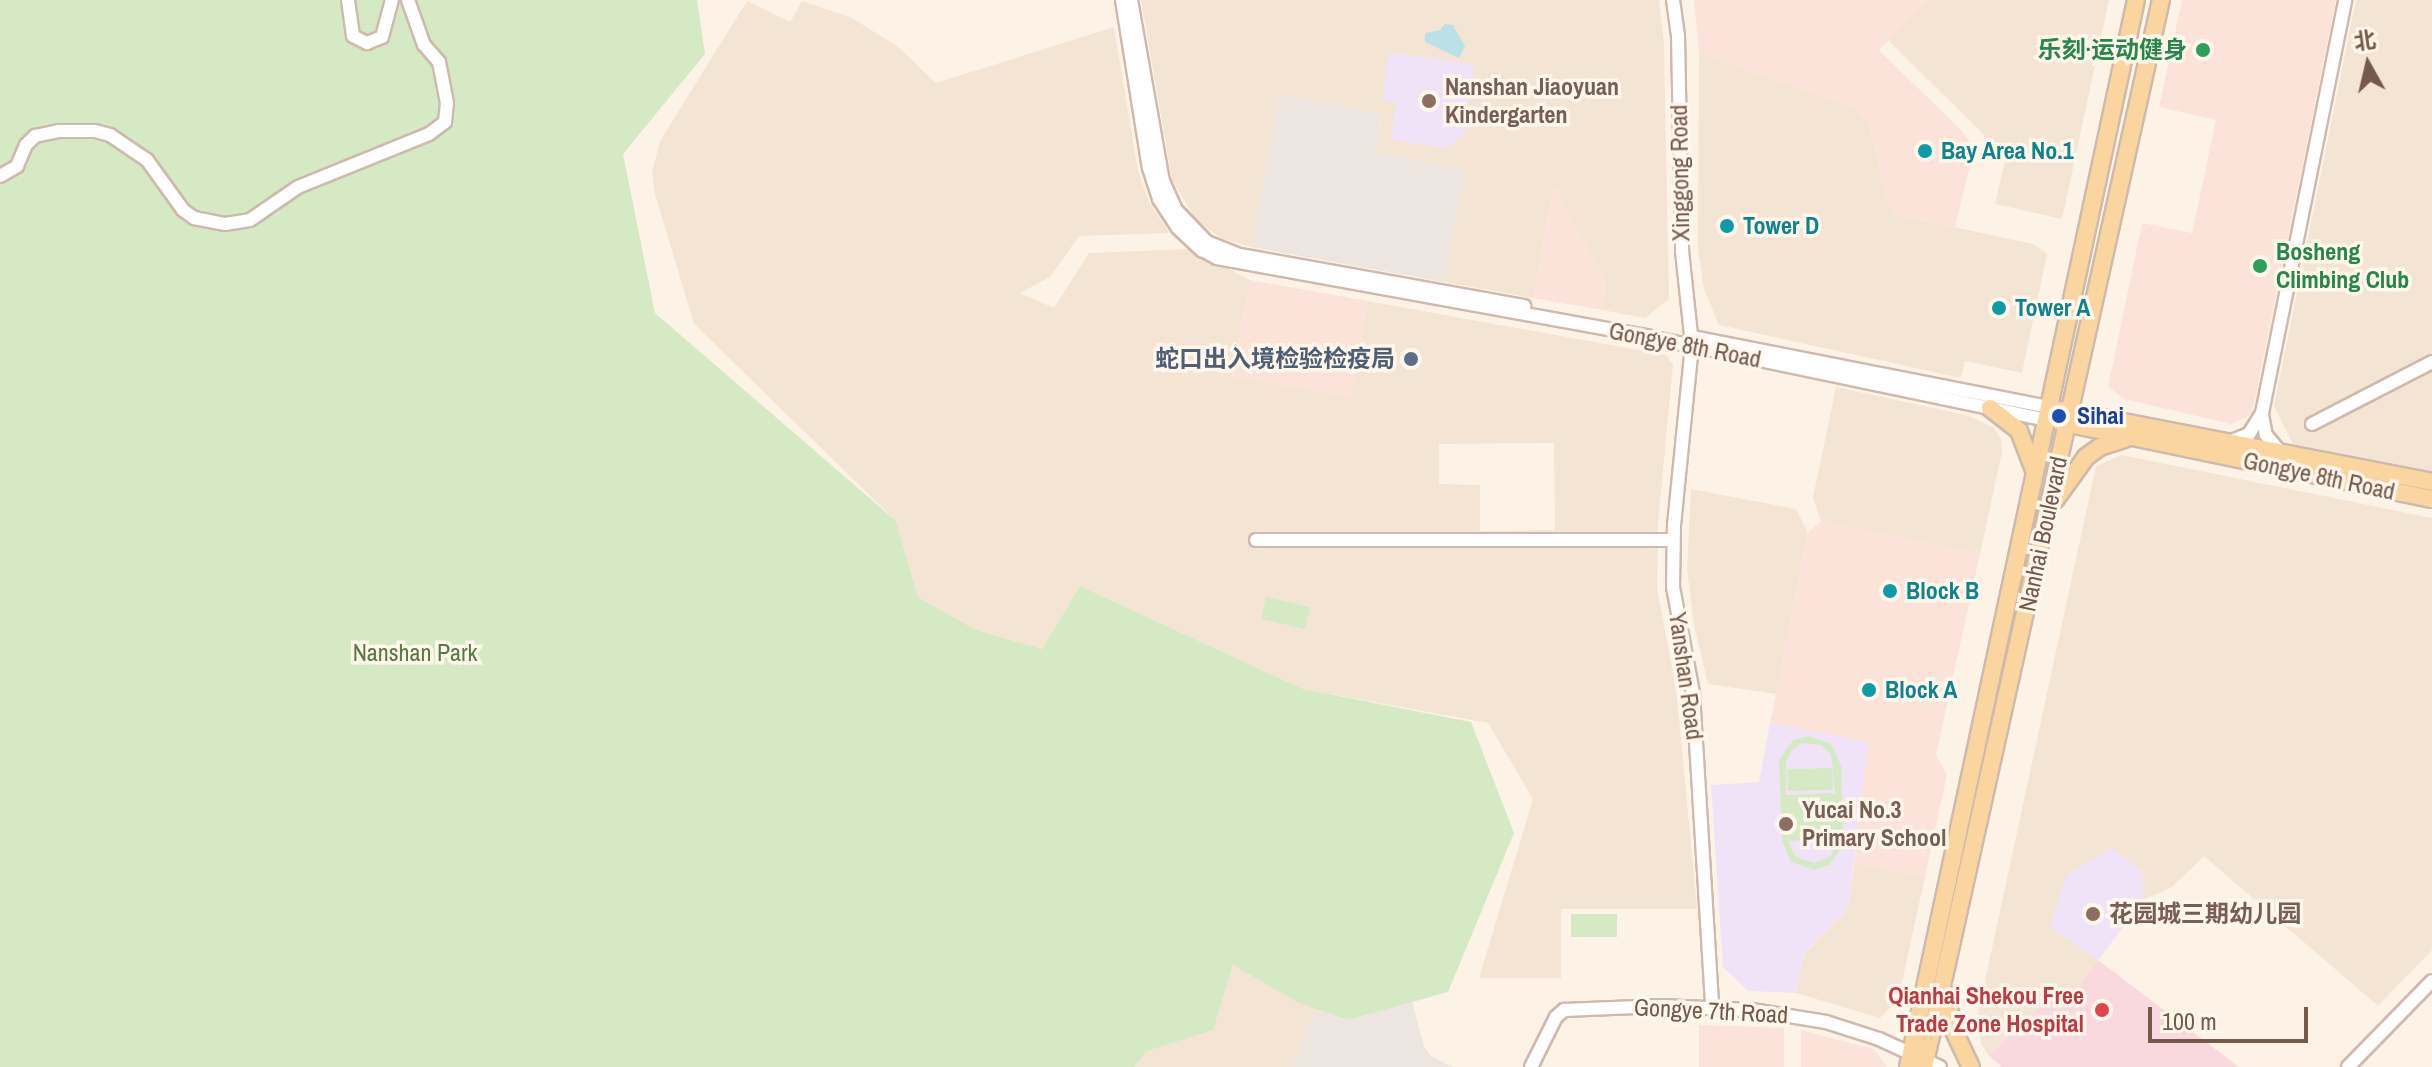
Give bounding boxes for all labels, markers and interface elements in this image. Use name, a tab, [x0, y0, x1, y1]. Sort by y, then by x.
north arrow	[2328, 24, 2408, 104]
text: 北	[2352, 24, 2378, 57]
place label: 乐刻·运动健身	[2038, 36, 2187, 64]
marker: 乐刻·运动健身	[2194, 41, 2212, 59]
place label: Nanshan Jiaoyuan Kindergarten	[1445, 73, 1619, 129]
marker: Nanshan Jiaoyuan Kindergarten	[1420, 92, 1438, 110]
street label: Xinggong Road	[1664, 104, 1696, 242]
place label: Bay Area No.1	[1941, 137, 2074, 165]
marker: Bay Area No.1	[1916, 142, 1934, 160]
place label: Tower D	[1743, 212, 1819, 240]
marker: Tower D	[1718, 217, 1736, 235]
place label: Bosheng Climbing Club	[2276, 238, 2409, 294]
marker: Bosheng Climbing Club	[2251, 257, 2269, 275]
place label: Tower A	[2015, 294, 2091, 322]
marker: Tower A	[1990, 299, 2008, 317]
street label: Gongye 8th Road	[1607, 316, 1763, 374]
place label: 蛇口出入境检验检疫局	[1155, 345, 1395, 373]
marker: 蛇口出入境检验检疫局	[1402, 350, 1420, 368]
place label: Sihai	[2077, 402, 2124, 430]
marker: Sihai	[2048, 405, 2070, 427]
street label: Gongye 8th Road	[2241, 446, 2397, 506]
street label: Nanhai Boulevard	[2013, 454, 2073, 614]
place label: Block B	[1906, 577, 1979, 605]
marker: Block B	[1881, 582, 1899, 600]
street label: Yanshan Road	[1663, 610, 1709, 742]
park label: Nanshan Park	[353, 639, 477, 667]
place label: Block A	[1885, 676, 1958, 704]
marker: Block A	[1860, 681, 1878, 699]
place label: Yucai No.3 Primary School	[1802, 796, 1946, 852]
marker: Yucai No.3 Primary School	[1777, 815, 1795, 833]
place label: 花园城三期幼儿园	[2109, 900, 2301, 928]
marker: 花园城三期幼儿园	[2084, 905, 2102, 923]
place label: Qianhai Shekou Free Trade Zone Hospital	[1888, 982, 2084, 1038]
scale bar	[2152, 991, 2312, 1041]
street label: Gongye 7th Road	[1633, 993, 1789, 1029]
marker: Qianhai Shekou Free Trade Zone Hospital	[2091, 999, 2113, 1021]
text: 100 m	[2162, 1005, 2217, 1037]

